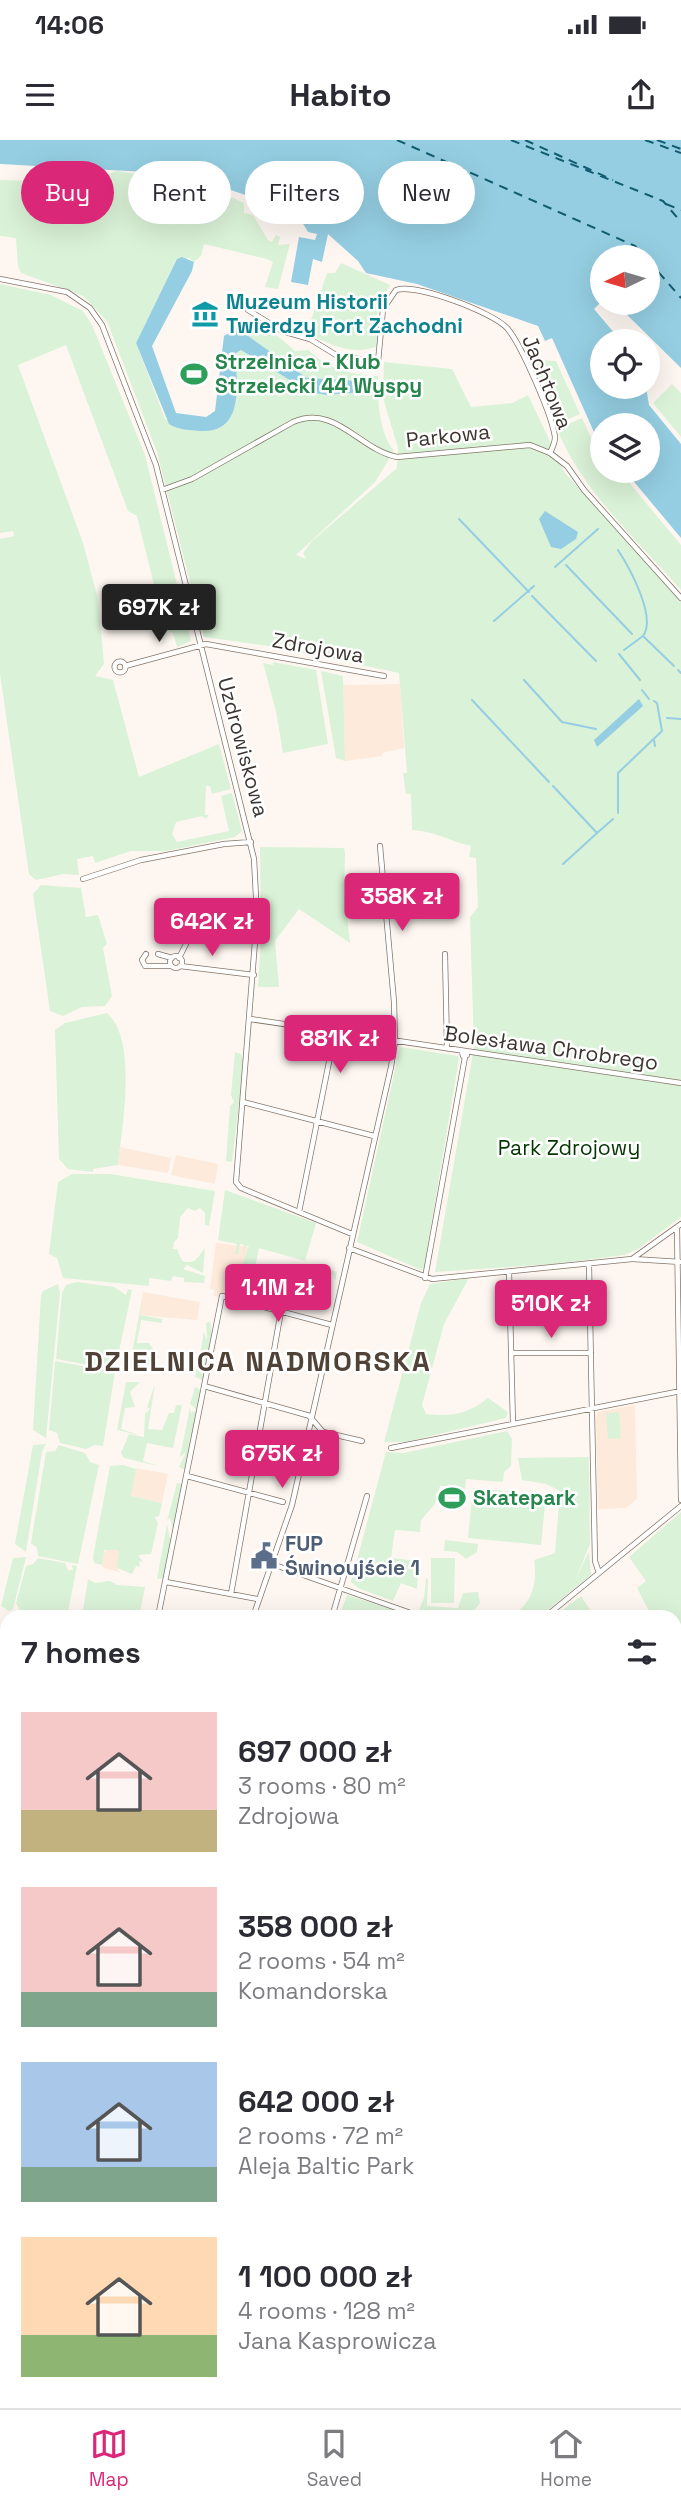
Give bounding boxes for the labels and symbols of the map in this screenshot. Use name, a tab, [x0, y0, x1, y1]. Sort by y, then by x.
north arrow	[590, 245, 660, 315]
place label: Muzeum Historii Twierdzy Fort Zachodni	[226, 288, 463, 339]
museum icon: Muzeum Historii Twierdzy Fort Zachodni	[190, 299, 220, 329]
street label: Jachtowa	[516, 331, 579, 433]
place label: Strzelnica - Klub Strzelecki 44 Wyspy	[215, 348, 422, 399]
sports icon: Strzelnica - Klub Strzelecki 44 Wyspy	[179, 359, 209, 389]
street label: Parkowa	[404, 418, 491, 453]
pin: 697K zł	[94, 584, 224, 644]
street label: Zdrojowa	[270, 626, 366, 669]
street label: Uzdrowiskowa	[212, 674, 275, 820]
pin: 358K zł	[337, 874, 467, 933]
pin: 642K zł	[147, 898, 277, 958]
pin: 881K zł	[275, 1016, 405, 1075]
street label: Bolesława Chrobrego	[442, 1019, 660, 1076]
park label: Park Zdrojowy	[498, 1134, 640, 1161]
pin: 1.1M zł	[213, 1264, 343, 1324]
pin: 510K zł	[486, 1280, 616, 1340]
district label: DZIELNICA NADMORSKA	[84, 1343, 432, 1379]
pin: 675K zł	[217, 1430, 347, 1490]
sports icon: Skatepark	[437, 1483, 467, 1513]
place label: Skatepark	[473, 1484, 576, 1511]
place label: FUP Świnoujście 1	[285, 1530, 420, 1581]
public building icon: FUP Świnoujście 1	[249, 1541, 279, 1571]

